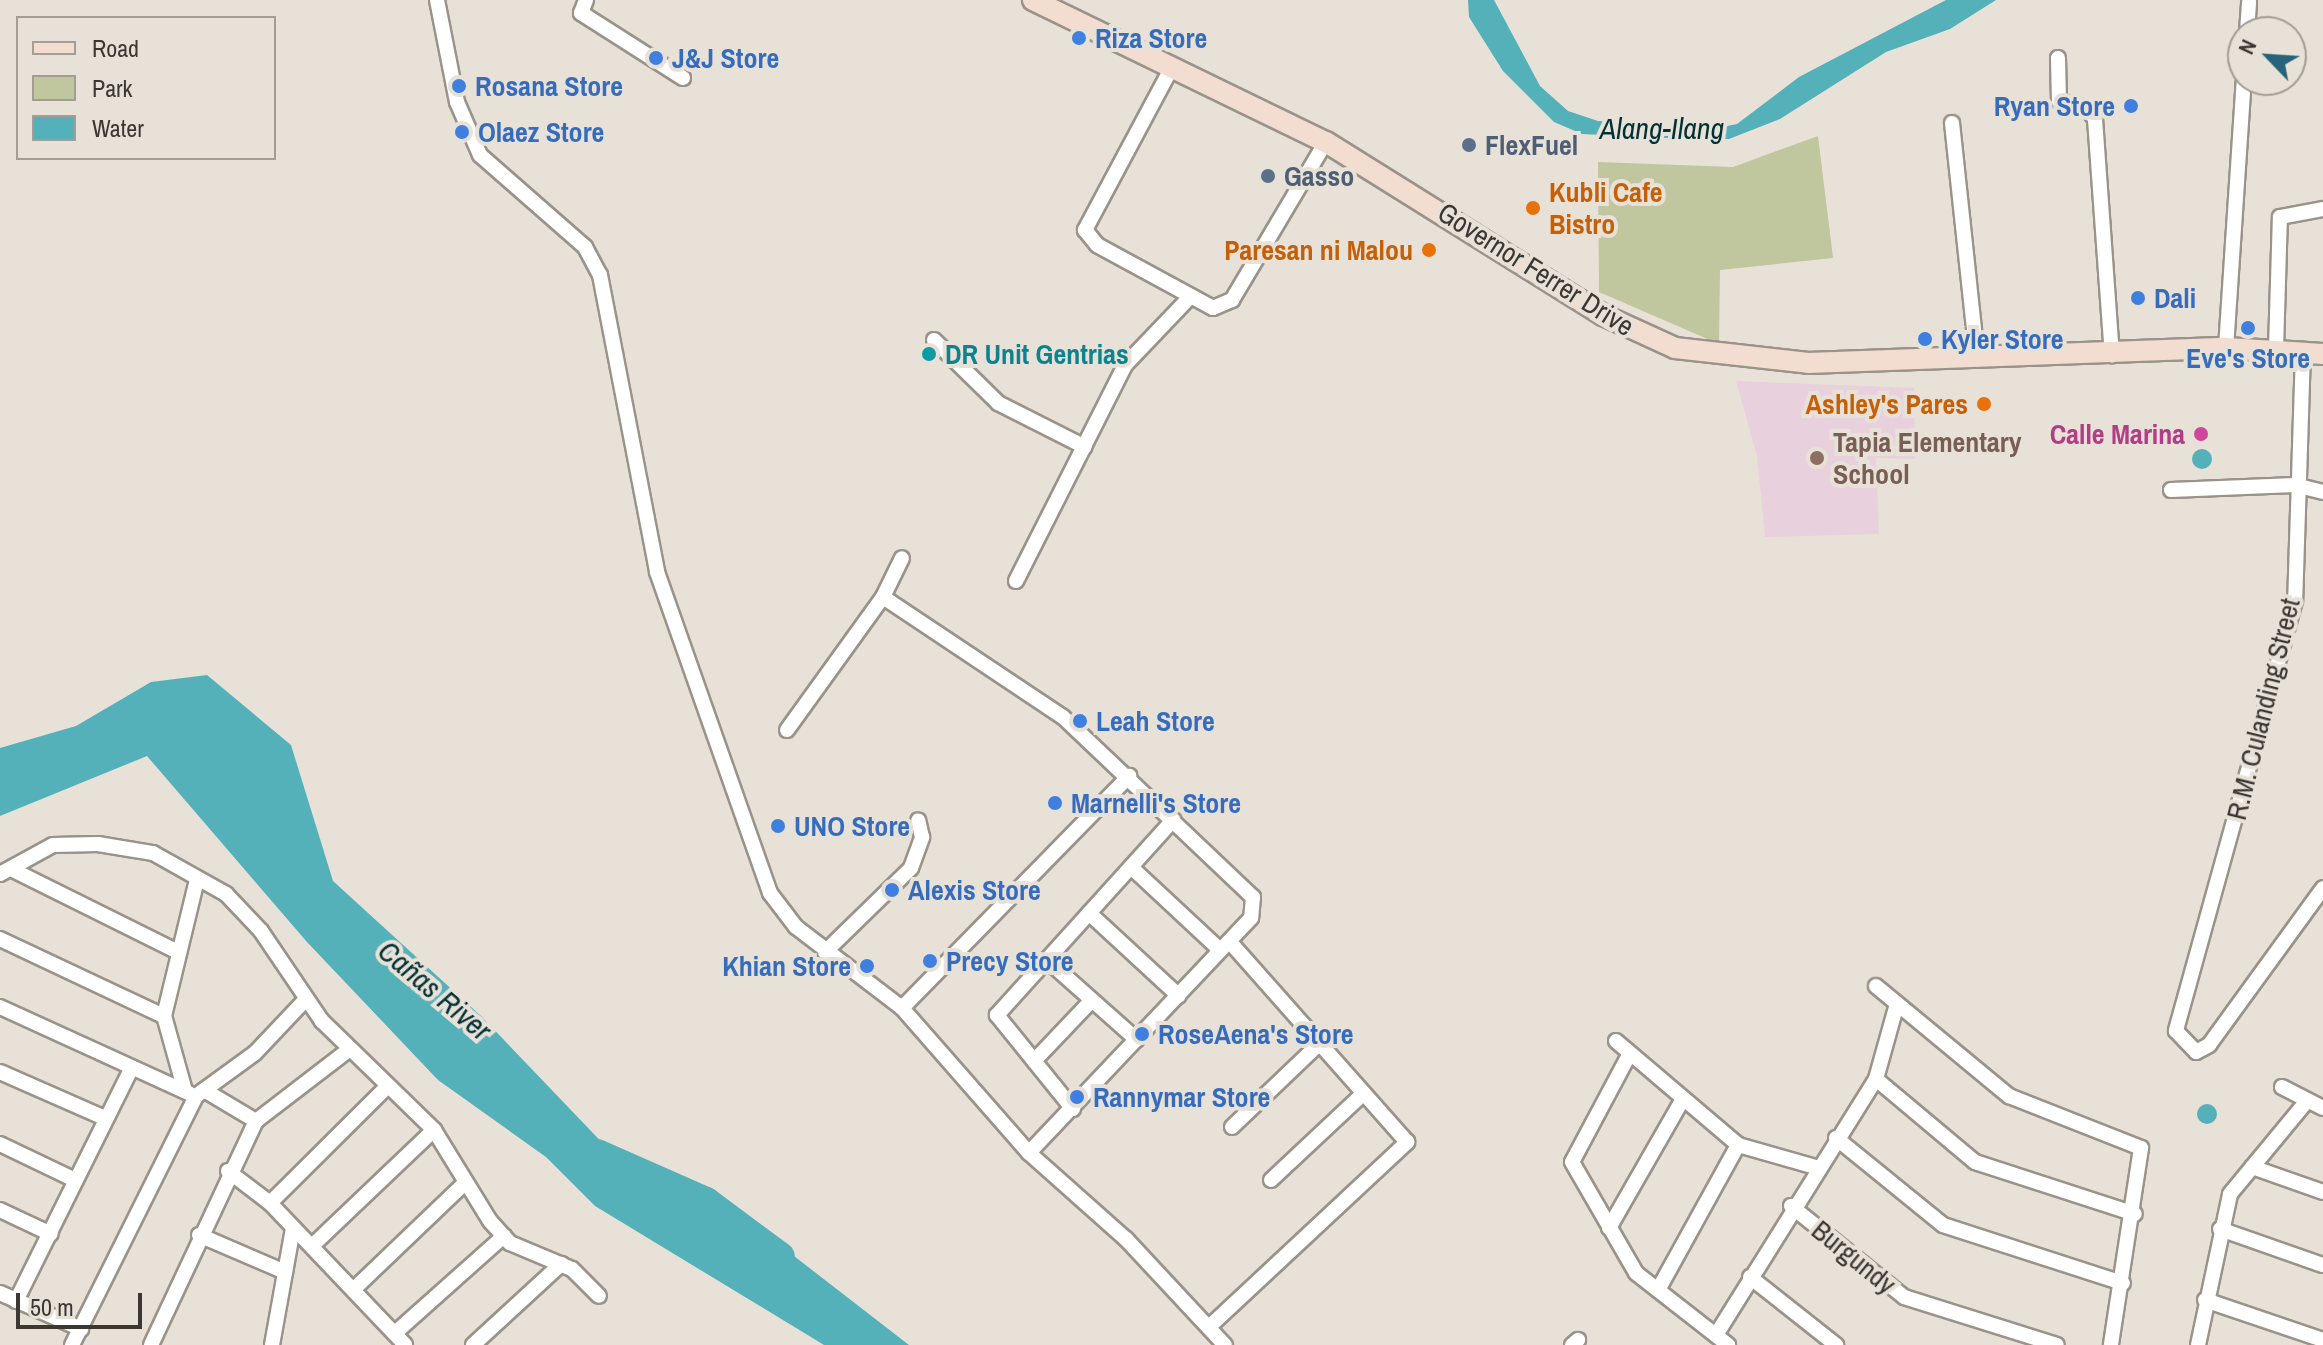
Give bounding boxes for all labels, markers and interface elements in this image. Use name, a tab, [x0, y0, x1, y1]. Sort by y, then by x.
legend	[16, 16, 276, 160]
north arrow	[2227, 16, 2307, 96]
place label: Riza Store	[1095, 21, 1207, 55]
marker: Riza Store	[1070, 29, 1088, 47]
text: Road	[92, 32, 139, 64]
text: N	[2231, 34, 2263, 59]
place label: J&J Store	[672, 41, 779, 75]
marker: J&J Store	[647, 49, 665, 67]
place label: Rosana Store	[475, 69, 623, 103]
text: Park	[92, 72, 132, 104]
marker: Rosana Store	[450, 77, 468, 95]
place label: Ryan Store	[1994, 89, 2115, 123]
marker: Ryan Store	[2122, 97, 2140, 115]
water label: Alang-Ilang	[1600, 110, 1724, 146]
text: Water	[92, 112, 144, 144]
place label: Olaez Store	[478, 115, 604, 149]
marker: Olaez Store	[453, 123, 471, 141]
place label: FlexFuel	[1485, 128, 1578, 162]
marker: FlexFuel	[1460, 136, 1478, 154]
place label: Gasso	[1284, 159, 1354, 193]
marker: Gasso	[1259, 167, 1277, 185]
place label: Kubli Cafe Bistro	[1549, 175, 1663, 241]
street label: Governor Ferrer Drive	[1432, 195, 1640, 343]
marker: Kubli Cafe Bistro	[1524, 199, 1542, 217]
place label: Paresan ni Malou	[1224, 233, 1413, 267]
marker: Paresan ni Malou	[1420, 241, 1438, 259]
place label: Dali	[2154, 281, 2196, 315]
marker: Dali	[2129, 289, 2147, 307]
marker: Eve's Store	[2239, 319, 2257, 337]
place label: Kyler Store	[1941, 322, 2063, 356]
marker: Kyler Store	[1916, 330, 1934, 348]
place label: DR Unit Gentrias	[945, 337, 1129, 371]
place label: Eve's Store	[2186, 341, 2310, 375]
marker: DR Unit Gentrias	[920, 345, 938, 363]
place label: Ashley's Pares	[1806, 387, 1968, 421]
marker: Ashley's Pares	[1975, 395, 1993, 413]
place label: Calle Marina	[2050, 417, 2185, 451]
place label: Tapia Elementary School	[1833, 425, 2021, 491]
marker: Calle Marina	[2192, 425, 2210, 443]
marker: Tapia Elementary School	[1808, 449, 1826, 467]
street label: R.M. Culanding Street	[2219, 595, 2307, 823]
place label: Leah Store	[1096, 704, 1215, 738]
marker: Leah Store	[1071, 712, 1089, 730]
place label: Marnelli's Store	[1071, 786, 1241, 820]
marker: Marnelli's Store	[1046, 794, 1064, 812]
place label: UNO Store	[794, 809, 910, 843]
marker: UNO Store	[769, 817, 787, 835]
place label: Alexis Store	[908, 873, 1041, 907]
marker: Alexis Store	[883, 881, 901, 899]
water label: Cañas River	[371, 932, 499, 1048]
place label: Precy Store	[946, 944, 1074, 978]
place label: Khian Store	[722, 949, 851, 983]
marker: Precy Store	[921, 952, 939, 970]
marker: Khian Store	[858, 957, 876, 975]
place label: RoseAena's Store	[1158, 1017, 1354, 1051]
marker: RoseAena's Store	[1133, 1025, 1151, 1043]
place label: Rannymar Store	[1093, 1080, 1270, 1114]
marker: Rannymar Store	[1068, 1088, 1086, 1106]
street label: Burgundy	[1805, 1213, 1903, 1301]
scale bar	[20, 1277, 146, 1327]
text: 50 m	[30, 1291, 74, 1323]

